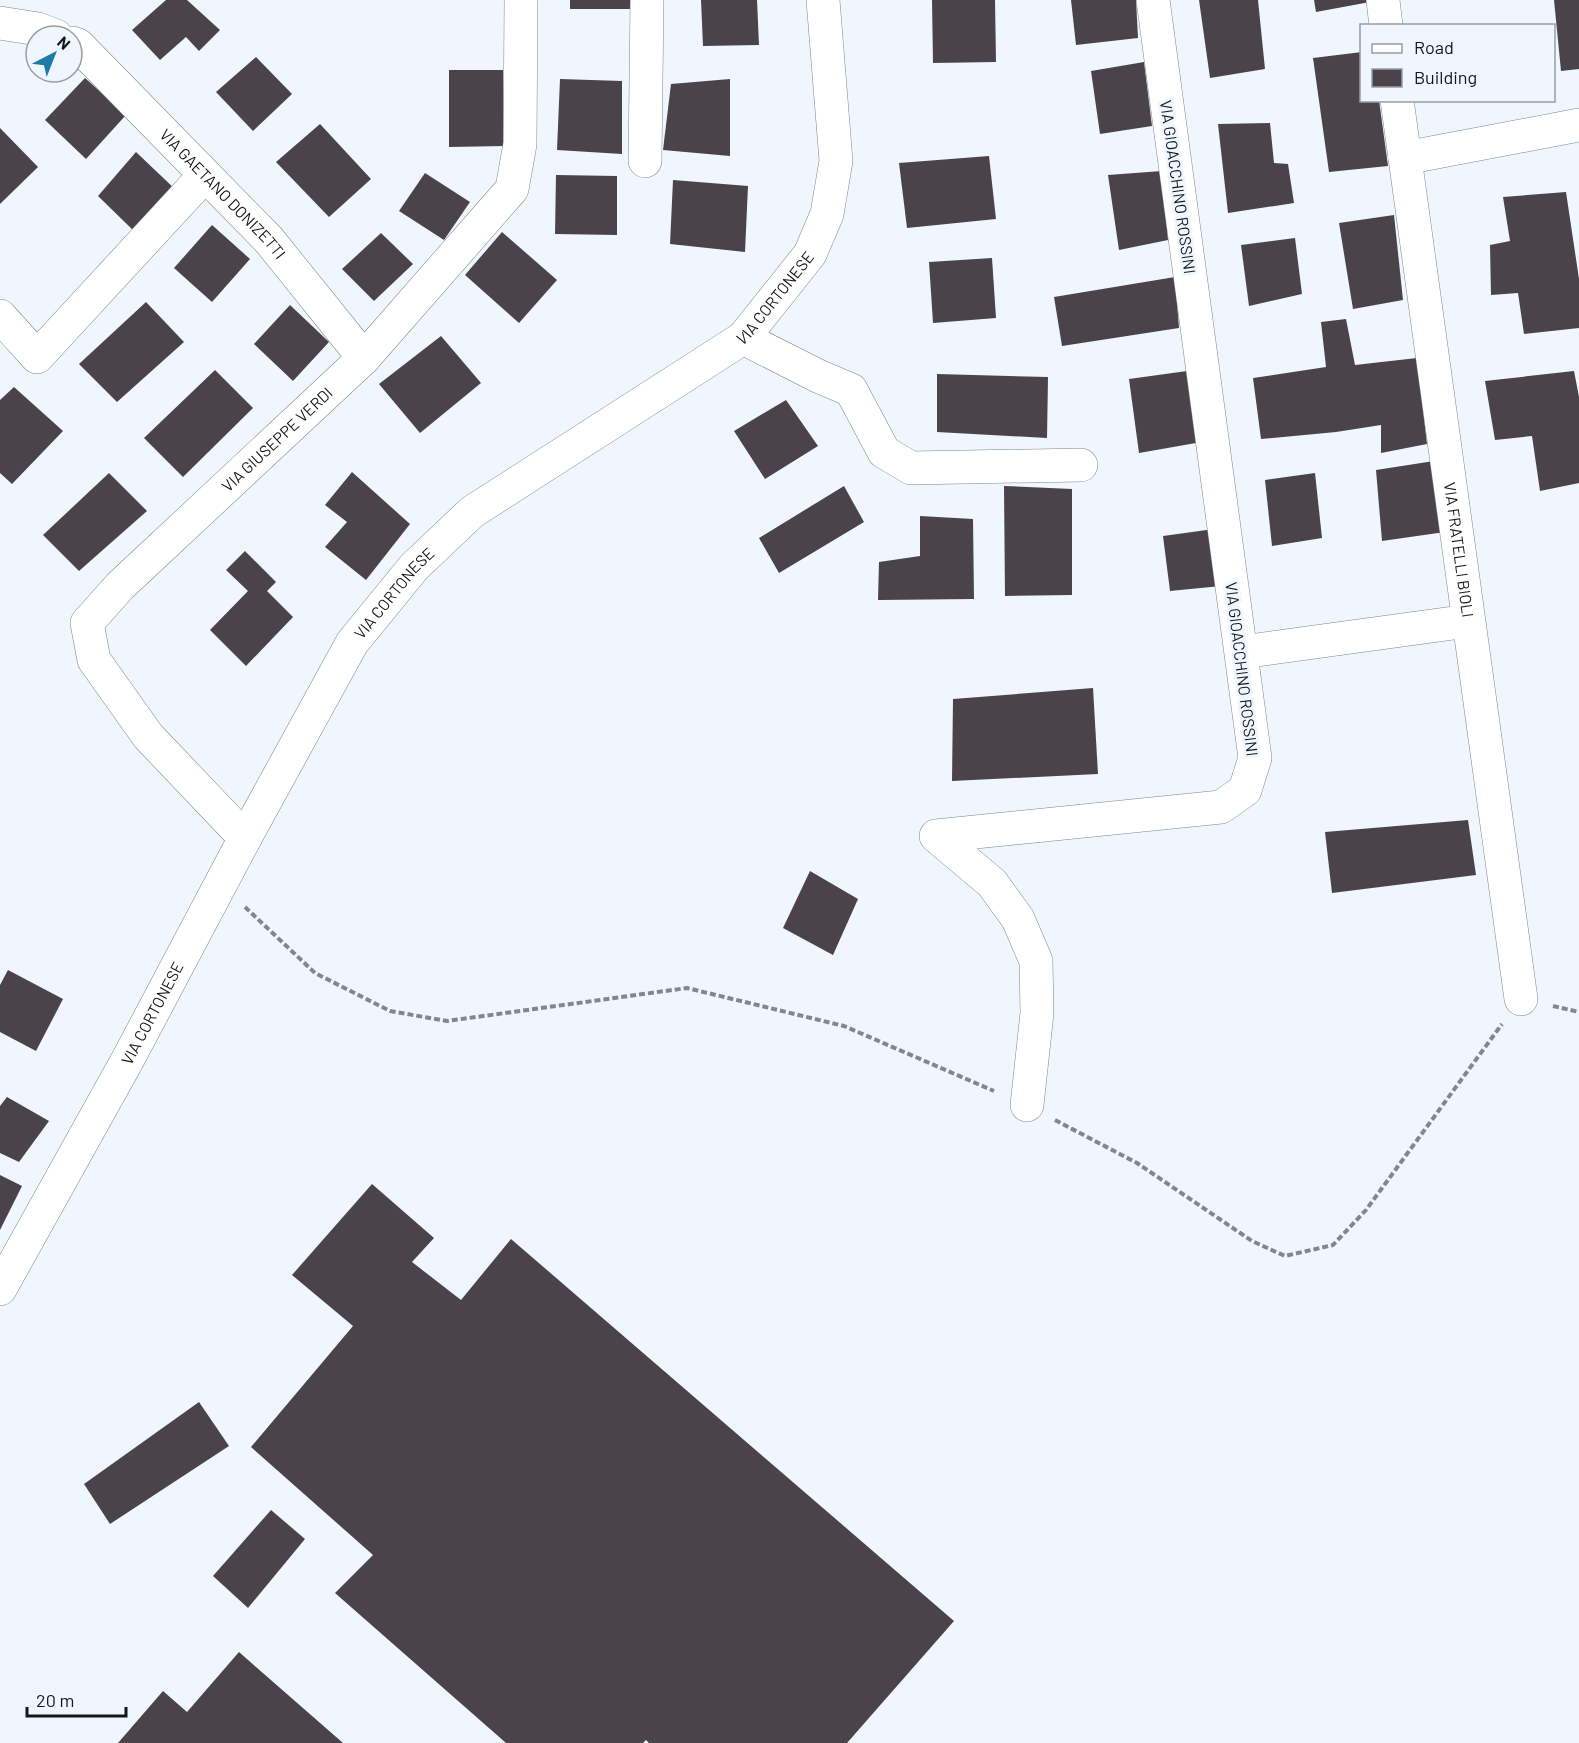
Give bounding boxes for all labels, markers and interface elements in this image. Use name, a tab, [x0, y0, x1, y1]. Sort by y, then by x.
north arrow	[24, 24, 84, 84]
legend	[1360, 24, 1555, 102]
text: N	[54, 32, 75, 53]
text: Road	[1414, 36, 1454, 58]
text: Building	[1414, 66, 1477, 88]
street label: VIA GIOACCHINO ROSSINI	[1157, 99, 1200, 275]
street label: VIA GAETANO DONIZETTI	[156, 124, 290, 262]
street label: VIA CORTONESE	[733, 247, 817, 349]
street label: VIA GIUSEPPE VERDI	[217, 383, 336, 495]
street label: VIA FRATELLI BIOLI	[1441, 481, 1478, 619]
street label: VIA CORTONESE	[350, 543, 438, 642]
street label: VIA GIOACCHINO ROSSINI	[1222, 581, 1263, 757]
street label: VIA CORTONESE	[117, 958, 187, 1068]
scale bar	[27, 1680, 126, 1718]
text: 20 m	[36, 1689, 74, 1711]

